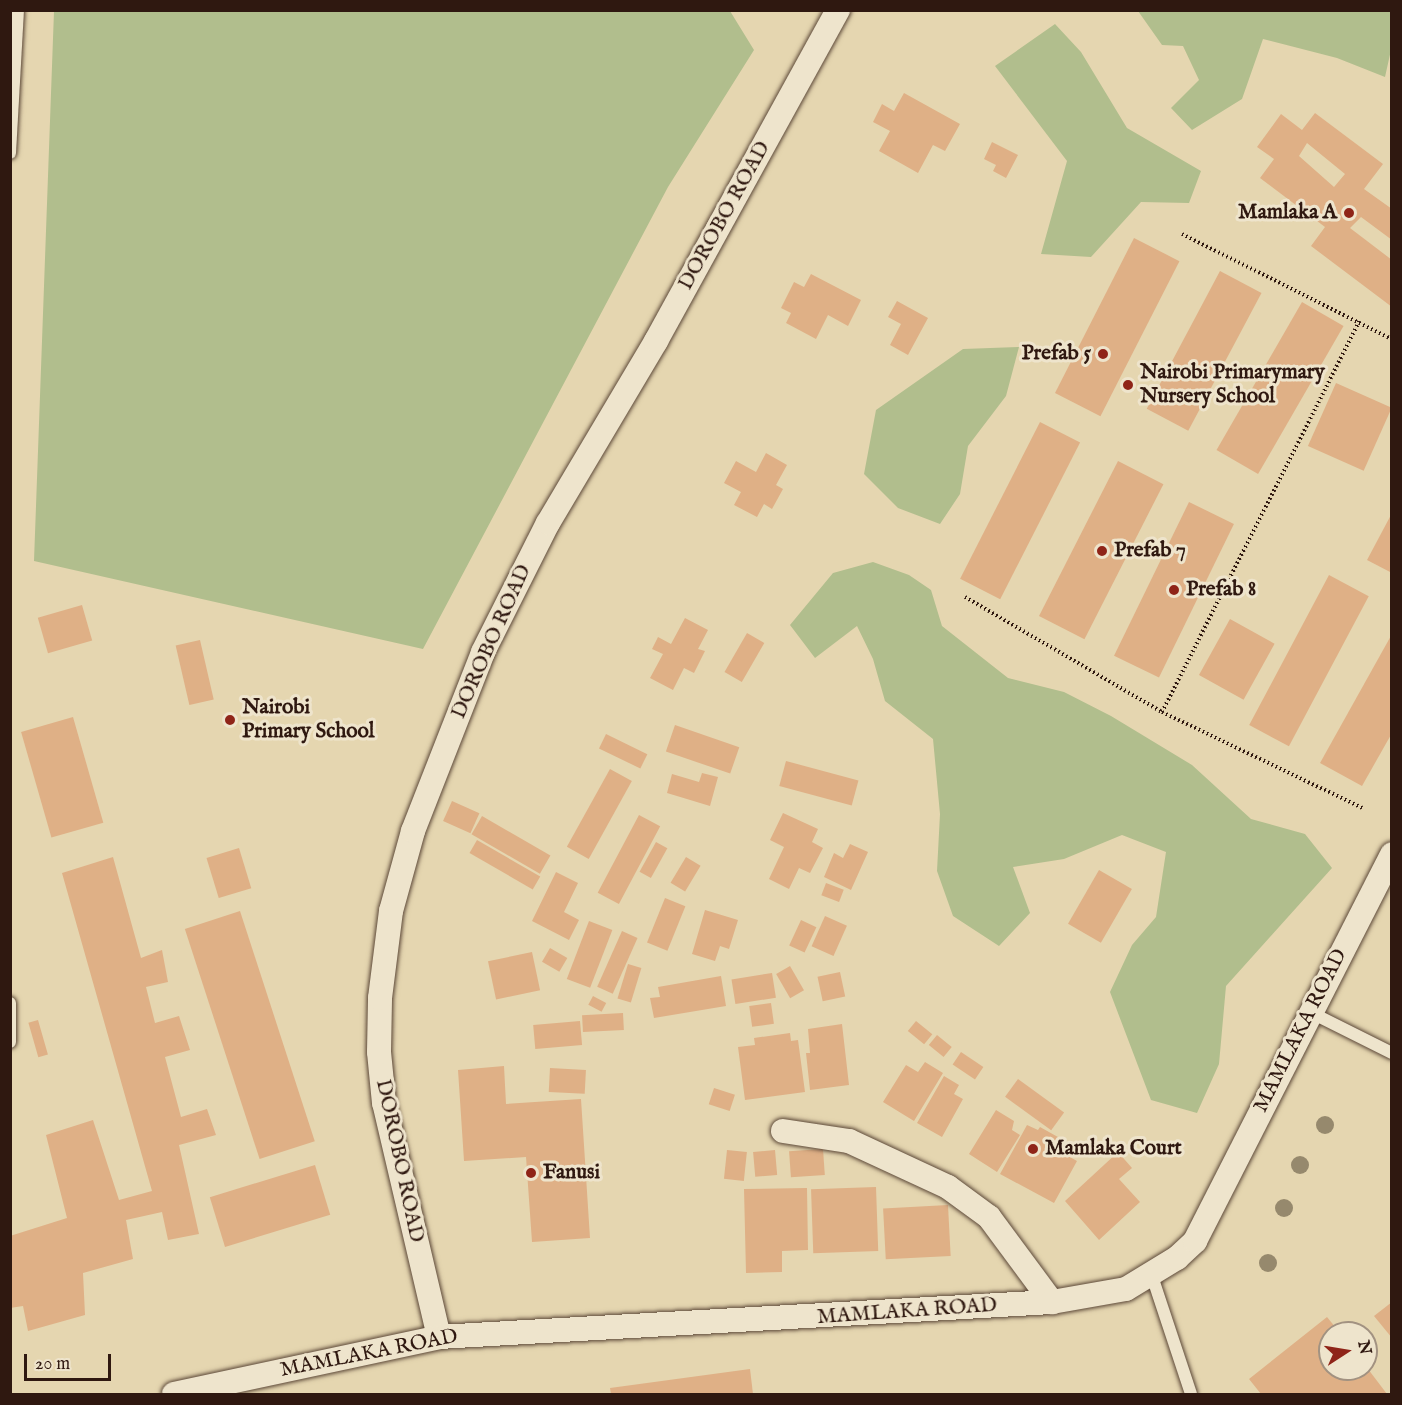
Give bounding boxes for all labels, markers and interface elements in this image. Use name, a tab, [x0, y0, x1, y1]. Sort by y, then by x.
street label: DOROBO ROAD	[674, 137, 776, 295]
place label: Mamlaka A	[1238, 200, 1337, 226]
marker: Mamlaka A	[1342, 206, 1356, 220]
place label: Prefab 5	[1021, 341, 1091, 367]
marker: Prefab 5	[1096, 347, 1110, 361]
place label: Nairobi Primarymary Nursery School	[1140, 360, 1325, 410]
marker: Nairobi Primarymary Nursery School	[1121, 378, 1135, 392]
place label: Prefab 7	[1114, 538, 1186, 564]
marker: Prefab 7	[1095, 544, 1109, 558]
street label: DOROBO ROAD	[447, 561, 537, 723]
place label: Prefab 8	[1186, 577, 1256, 603]
marker: Prefab 8	[1167, 583, 1181, 597]
place label: Nairobi Primary School	[242, 695, 375, 745]
marker: Nairobi Primary School	[223, 713, 237, 727]
street label: MAMLAKA ROAD	[1249, 945, 1353, 1117]
street label: DOROBO ROAD	[369, 1077, 429, 1245]
place label: Mamlaka Court	[1045, 1136, 1182, 1162]
marker: Mamlaka Court	[1026, 1142, 1040, 1156]
place label: Fanusi	[543, 1160, 600, 1186]
marker: Fanusi	[524, 1166, 538, 1180]
street label: MAMLAKA ROAD	[816, 1293, 998, 1331]
north arrow	[1318, 1321, 1378, 1381]
street label: MAMLAKA ROAD	[278, 1324, 460, 1384]
text: N	[1352, 1339, 1375, 1357]
scale bar	[27, 1342, 114, 1380]
text: 20 m	[35, 1353, 70, 1376]

